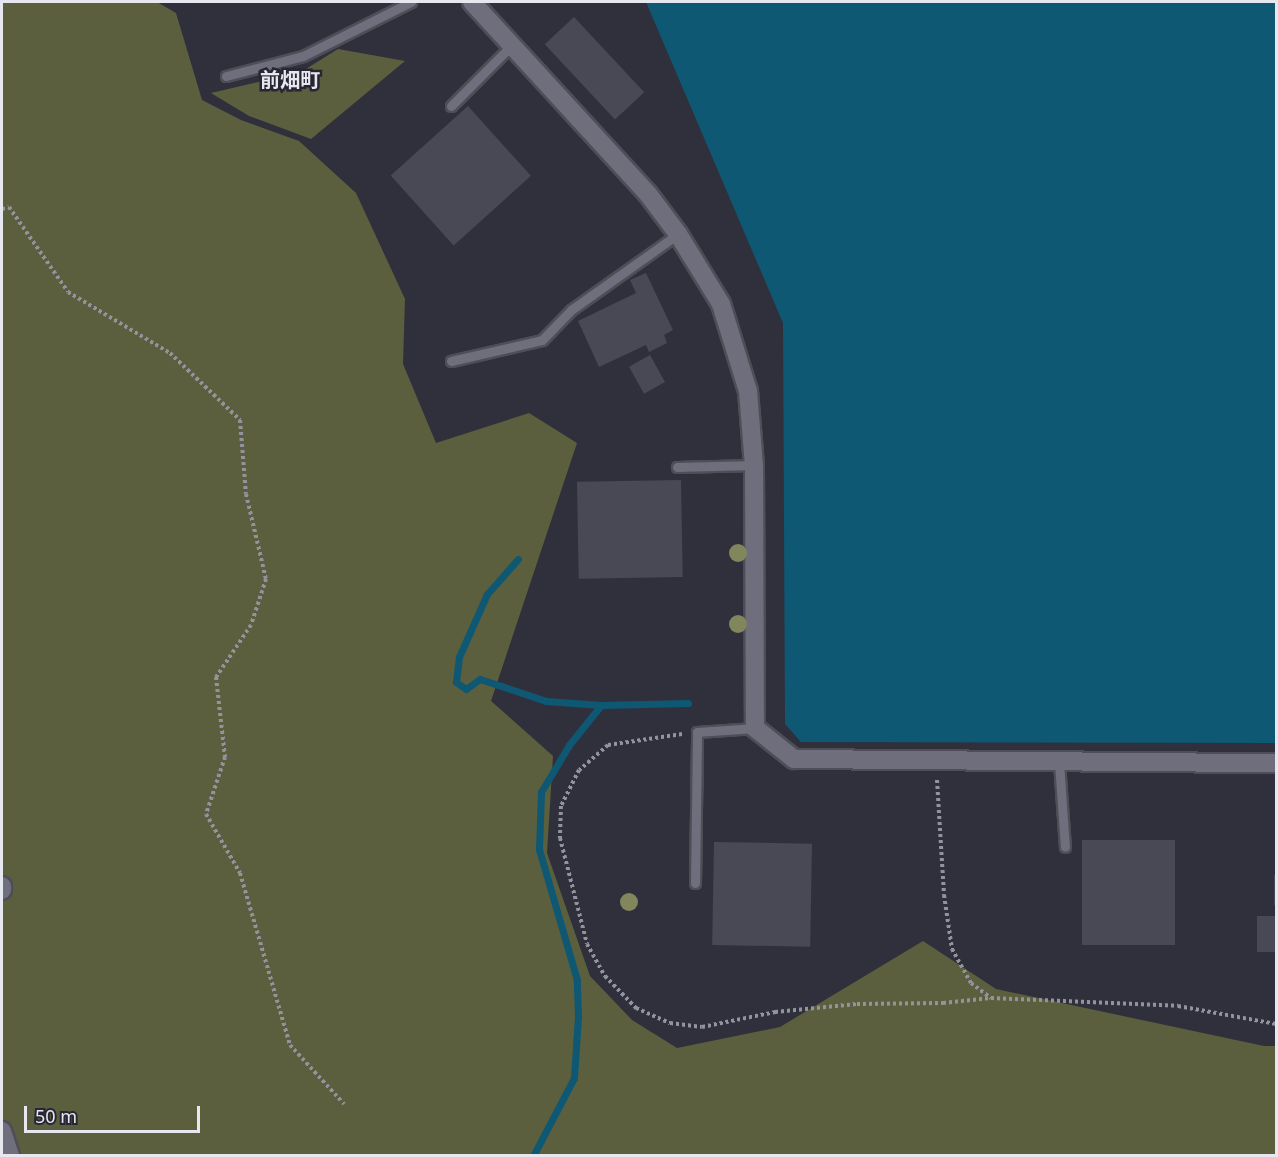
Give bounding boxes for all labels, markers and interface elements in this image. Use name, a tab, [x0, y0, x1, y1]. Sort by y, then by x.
district label: 前畑町	[260, 67, 320, 91]
scale bar	[27, 1094, 202, 1132]
text: 50 m	[35, 1104, 77, 1128]

